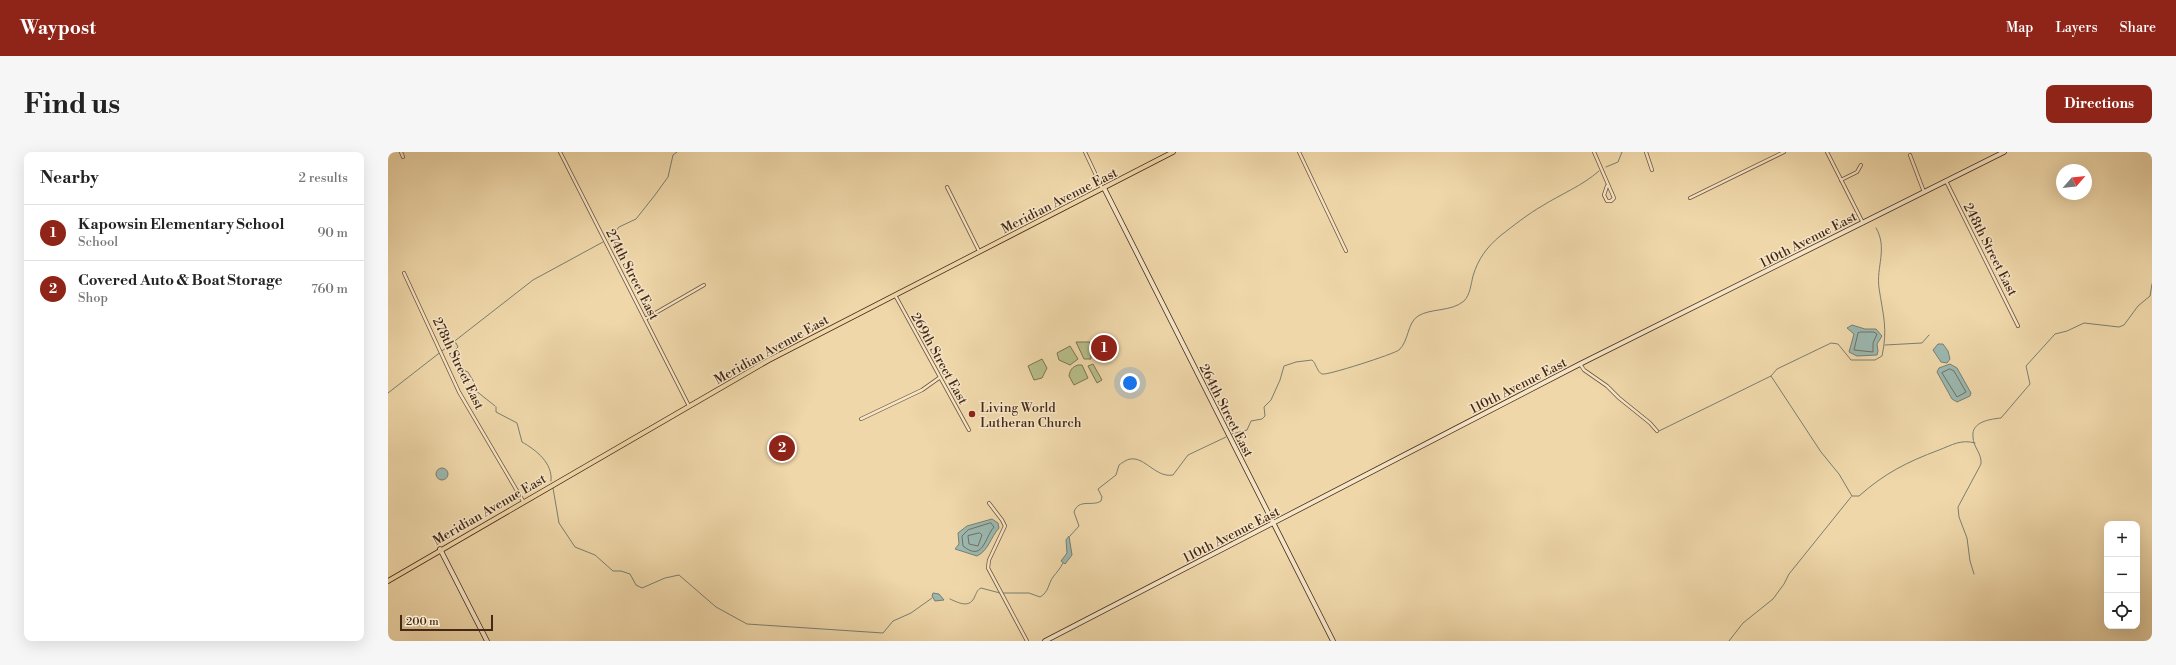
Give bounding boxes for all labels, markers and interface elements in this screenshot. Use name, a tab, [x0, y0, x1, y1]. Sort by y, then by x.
text: Waypost	[20, 16, 96, 40]
text: Map	[2006, 19, 2033, 37]
text: Layers	[2055, 19, 2098, 37]
text: Share	[2120, 19, 2156, 37]
button: Directions	[2046, 85, 2152, 123]
text: Find us	[24, 87, 120, 122]
street label: Meridian Avenue East	[999, 164, 1121, 237]
north arrow	[2056, 164, 2092, 200]
text: Nearby	[40, 167, 99, 189]
text: 2 results	[299, 170, 348, 186]
street label: 248th Street East	[1960, 200, 2021, 299]
street label: 110th Avenue East	[1757, 208, 1860, 271]
text: Kapowsin Elementary School	[78, 215, 284, 234]
text: 1	[50, 225, 56, 241]
text: 90 m	[317, 225, 348, 241]
street label: 274th Street East	[602, 226, 662, 323]
text: School	[78, 234, 118, 250]
text: Covered Auto & Boat Storage	[78, 271, 282, 290]
text: 2	[49, 281, 57, 297]
text: 760 m	[311, 281, 348, 297]
text: Shop	[78, 290, 108, 306]
street label: 269th Street East	[907, 310, 971, 407]
street label: Meridian Avenue East	[711, 312, 832, 388]
street label: 278th Street East	[429, 315, 488, 413]
pin: 1	[1091, 333, 1117, 363]
street label: 110th Avenue East	[1467, 354, 1570, 417]
street label: 264th Street East	[1196, 361, 1257, 460]
your location	[1120, 373, 1140, 393]
place label: Living World Lutheran Church	[980, 400, 1082, 431]
marker: Living World Lutheran Church	[967, 409, 977, 419]
pin: 2	[769, 433, 795, 463]
street label: Meridian Avenue East	[430, 471, 549, 549]
street label: 110th Avenue East	[1180, 503, 1283, 566]
map controls	[2104, 521, 2140, 629]
button: +	[2104, 521, 2140, 557]
button: −	[2104, 557, 2140, 593]
button: locate	[2104, 593, 2140, 629]
scale bar	[400, 613, 493, 632]
text: 200 m	[406, 615, 439, 629]

